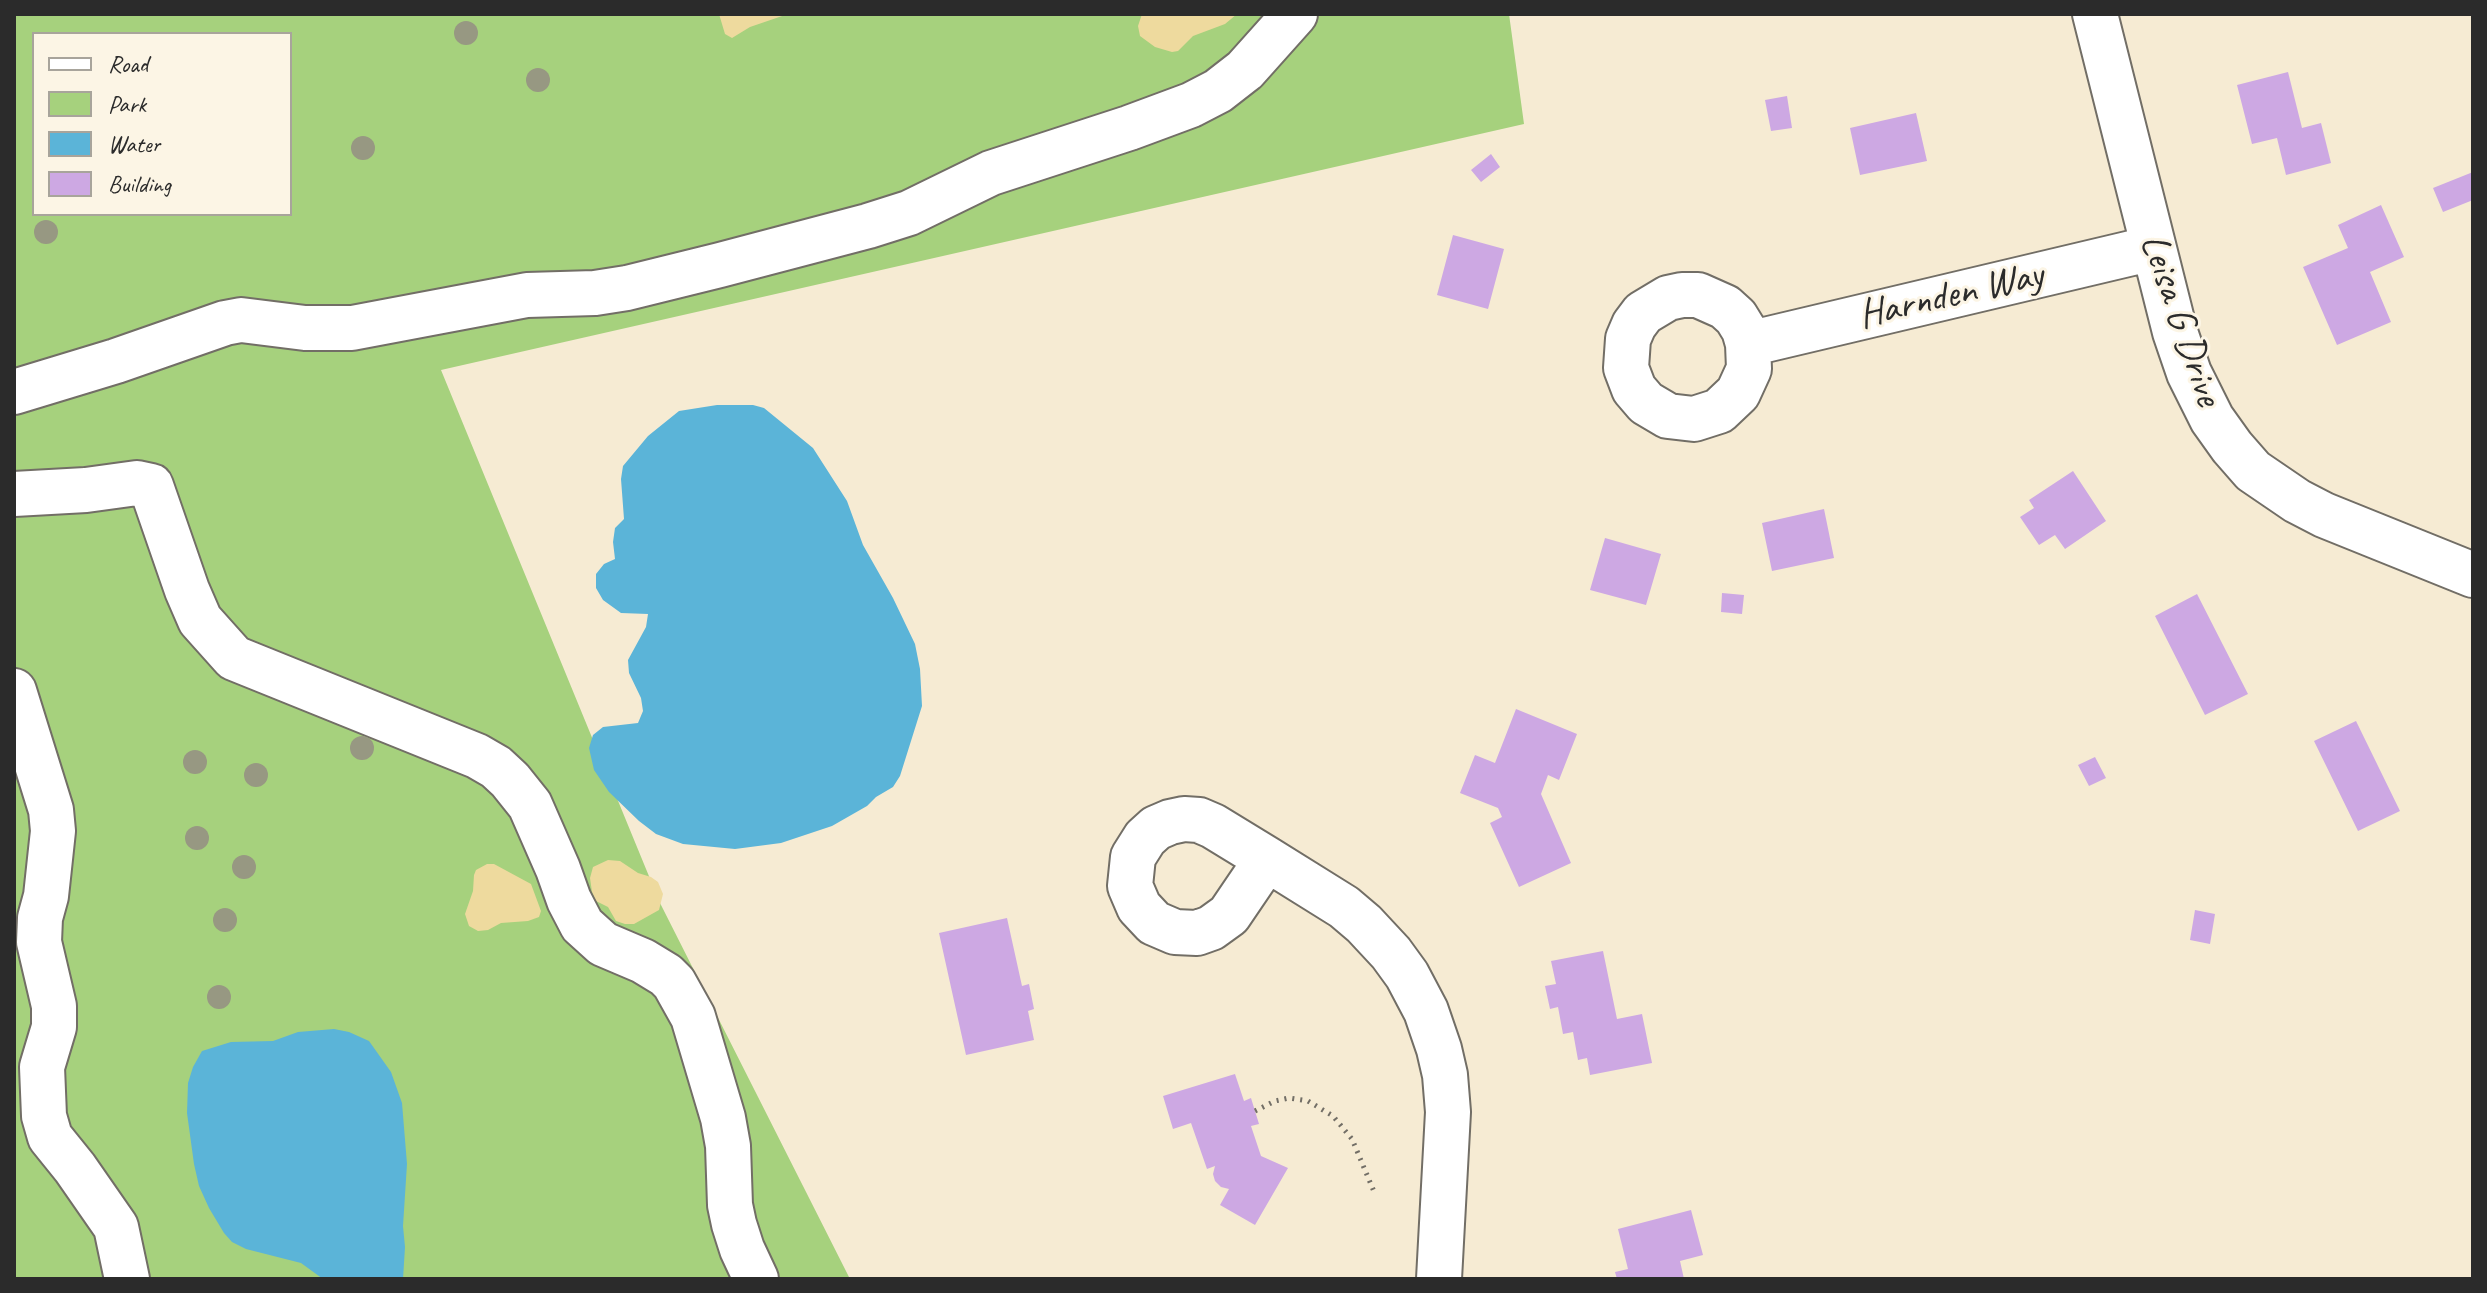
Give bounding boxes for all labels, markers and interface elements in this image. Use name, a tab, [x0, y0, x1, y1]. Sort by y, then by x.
legend	[32, 32, 292, 216]
text: Road	[108, 49, 148, 79]
text: Park	[108, 89, 146, 119]
text: Water	[108, 129, 160, 159]
text: Building	[108, 169, 171, 199]
street label: Leisa G Drive	[2128, 228, 2232, 412]
street label: Harnden Way	[1854, 251, 2048, 341]

